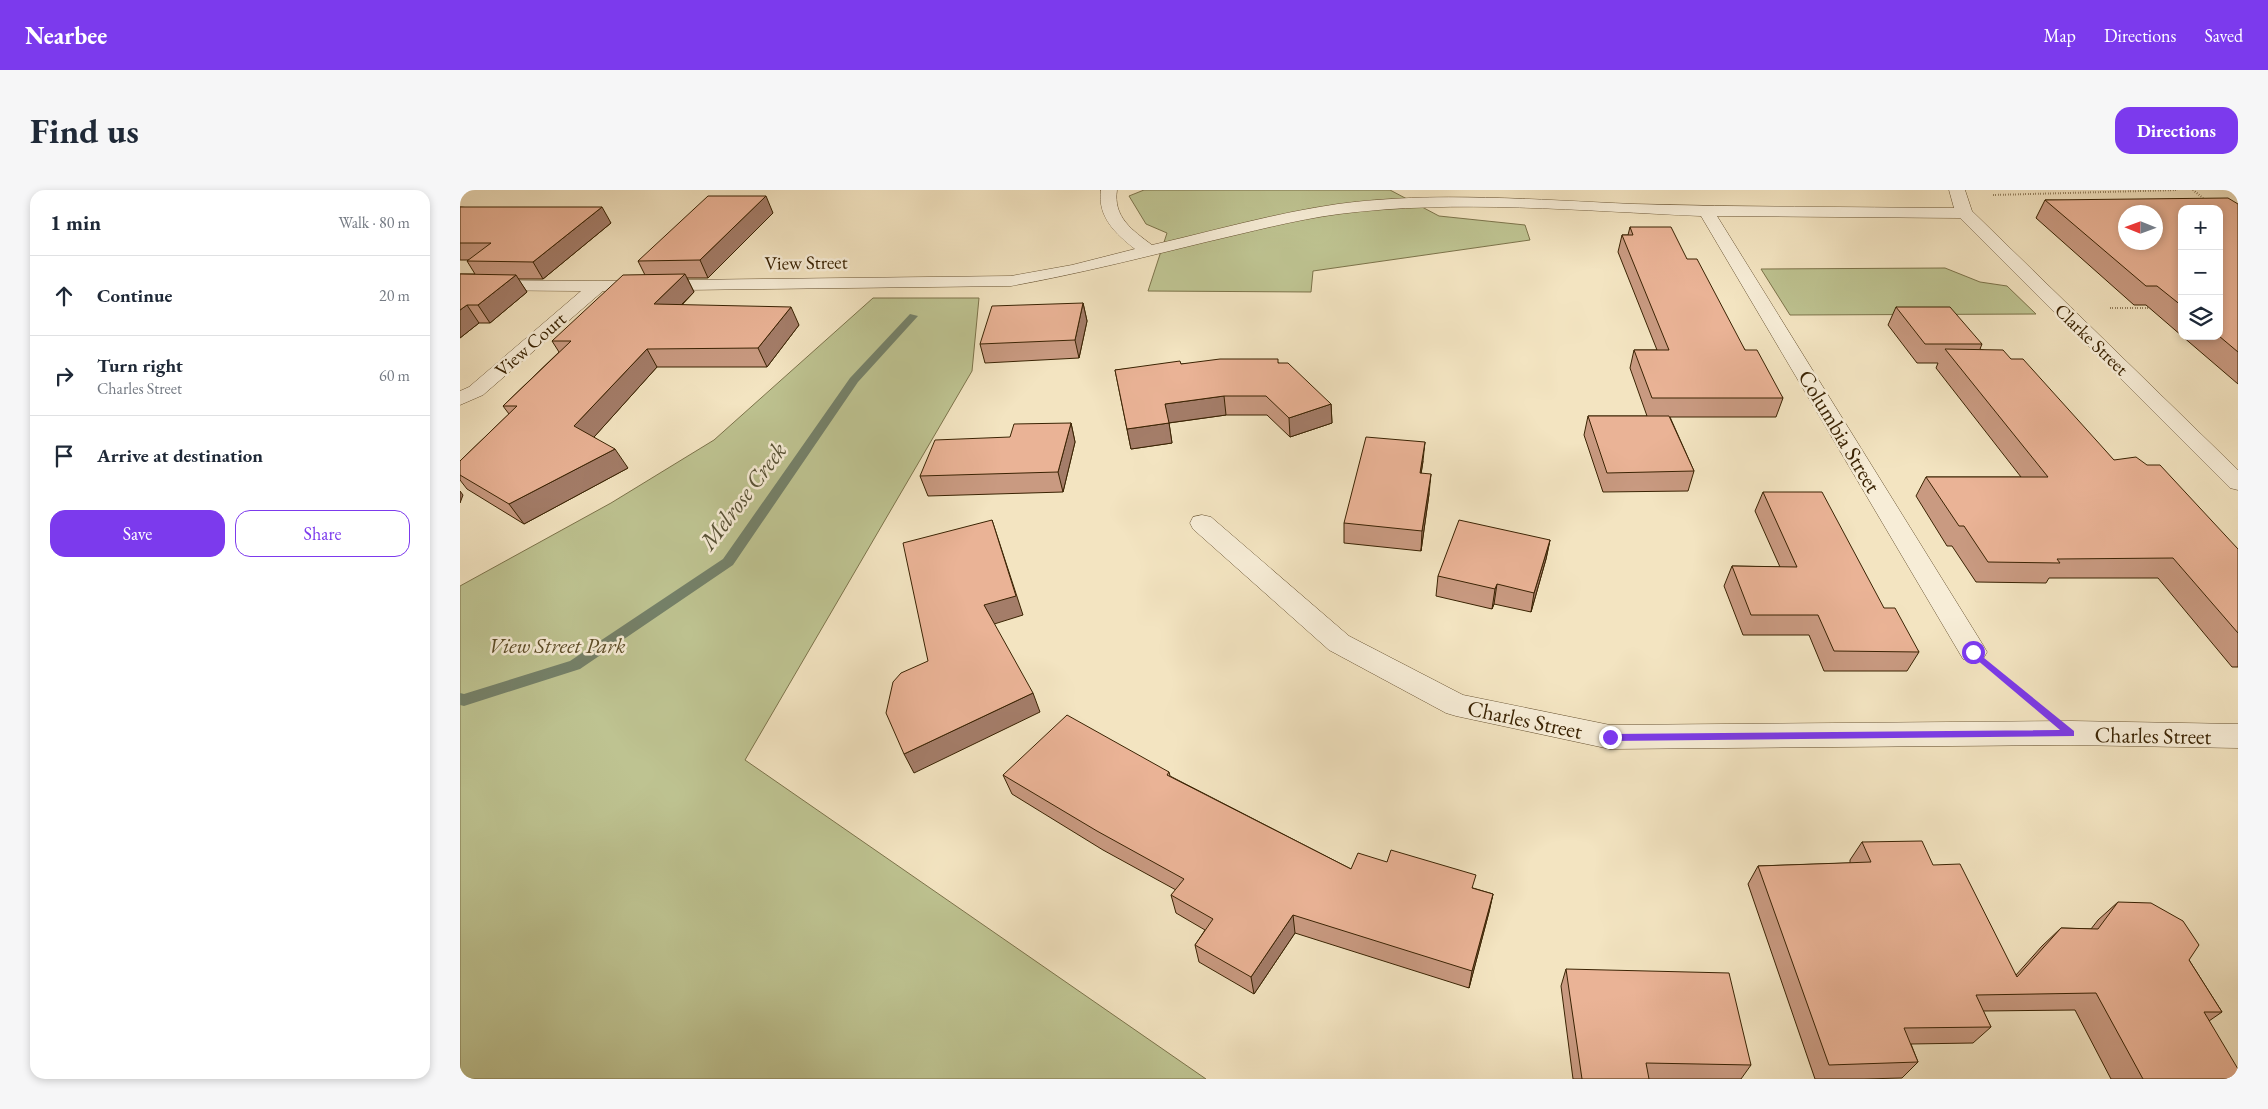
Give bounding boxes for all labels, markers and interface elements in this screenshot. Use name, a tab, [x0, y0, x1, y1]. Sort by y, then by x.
text: Nearbee	[25, 20, 107, 51]
text: Map	[2044, 24, 2076, 47]
text: Directions	[2104, 24, 2176, 47]
text: Saved	[2204, 24, 2243, 47]
button: Directions	[2115, 107, 2238, 154]
text: Find us	[30, 108, 139, 153]
north arrow	[2118, 205, 2163, 250]
map controls	[2178, 205, 2223, 340]
button: +	[2178, 205, 2223, 250]
text: 1 min	[50, 209, 101, 236]
text: Walk · 80 m	[339, 212, 410, 233]
street label: View Street	[764, 249, 848, 276]
button: −	[2178, 250, 2223, 295]
icon: ahead	[50, 282, 78, 310]
text: Continue	[97, 283, 172, 308]
text: 20 m	[379, 285, 410, 306]
button: layers	[2178, 295, 2223, 340]
street label: Clarke Street	[2049, 298, 2134, 381]
street label: View Court	[489, 307, 571, 382]
text: Turn right	[97, 353, 183, 378]
icon: right	[50, 362, 78, 390]
street label: Columbia Street	[1792, 364, 1888, 498]
text: 60 m	[379, 365, 410, 386]
text: Charles Street	[97, 378, 182, 399]
water label: Melrose Creek	[691, 436, 793, 557]
icon: arrive	[50, 442, 78, 470]
text: Arrive at destination	[97, 443, 263, 468]
button: Save	[50, 510, 225, 557]
button: Share	[235, 510, 410, 557]
park label: View Street Park	[488, 631, 626, 660]
route start	[1962, 641, 1985, 664]
street label: Charles Street	[1465, 693, 1585, 746]
street label: Charles Street	[2094, 720, 2212, 751]
route end	[1599, 726, 1622, 749]

